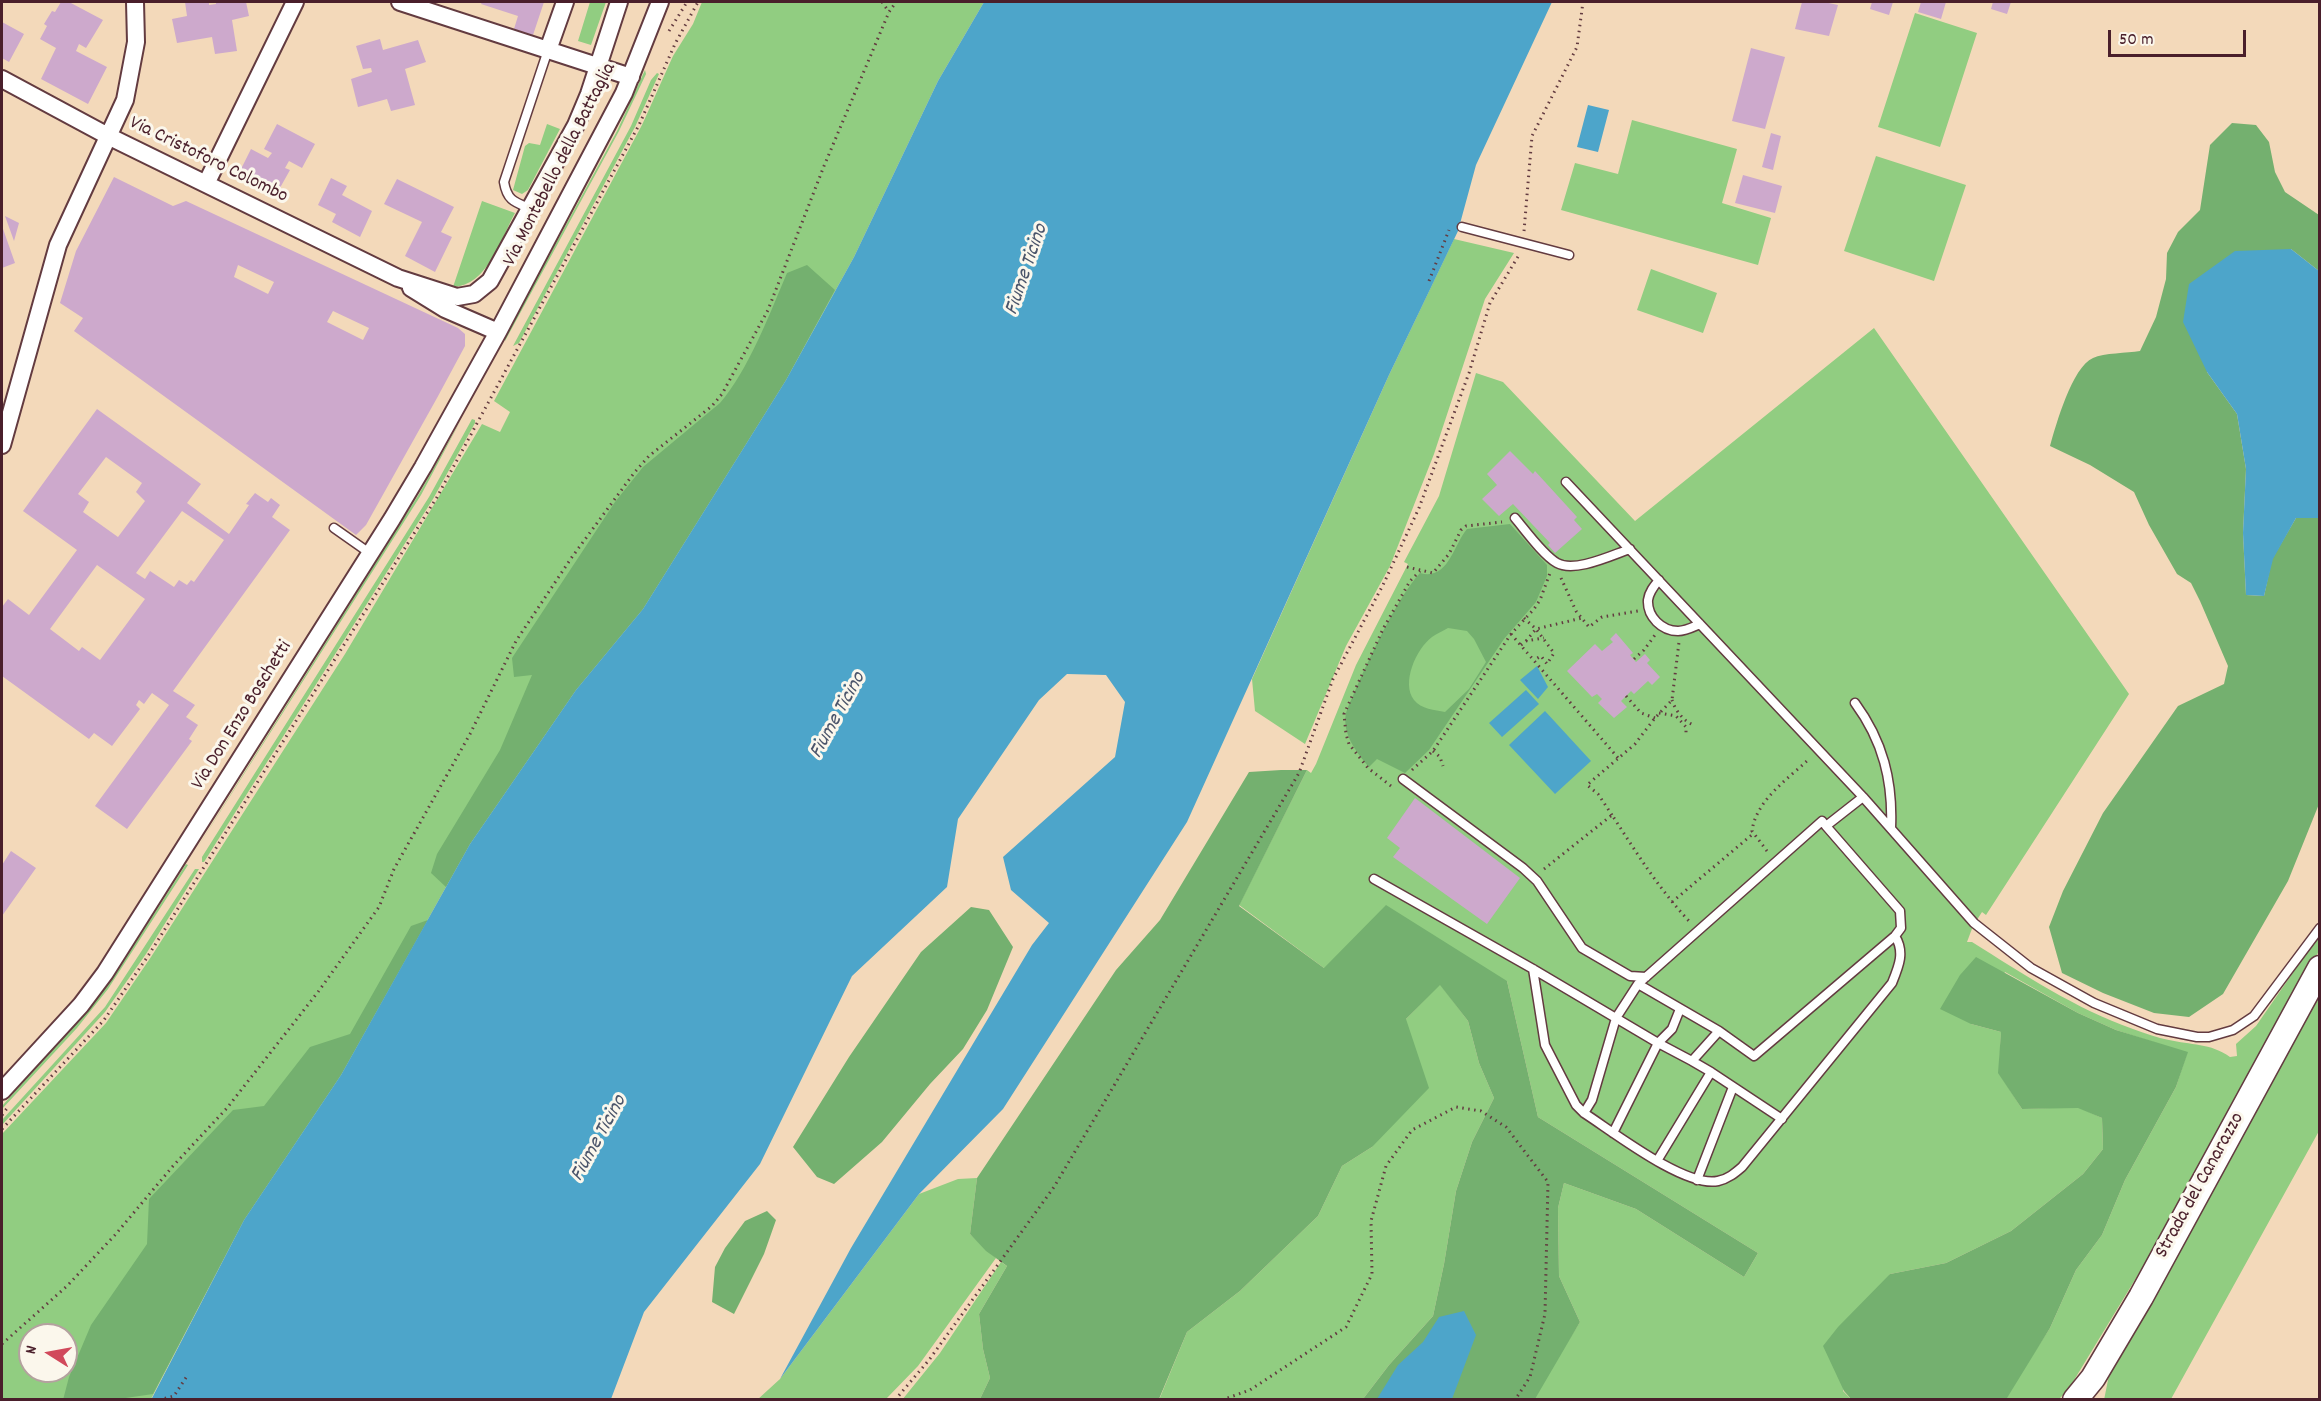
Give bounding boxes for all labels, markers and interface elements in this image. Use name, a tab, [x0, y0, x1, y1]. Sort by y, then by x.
scale bar	[2111, 18, 2249, 56]
text: 50 m	[2119, 28, 2154, 53]
street label: Via Montebello della Battaglia	[499, 59, 623, 271]
street label: Via Cristoforo Colombo	[125, 112, 291, 210]
water label: Fiume Ticino	[1001, 221, 1055, 319]
street label: Via Don Enzo Boschetti	[188, 637, 298, 795]
water label: Fiume Ticino	[805, 669, 873, 763]
water label: Fiume Ticino	[566, 1092, 634, 1186]
street label: Strada del Canarazzo	[2151, 1109, 2251, 1263]
north arrow	[18, 1323, 78, 1383]
text: N	[20, 1344, 44, 1356]

